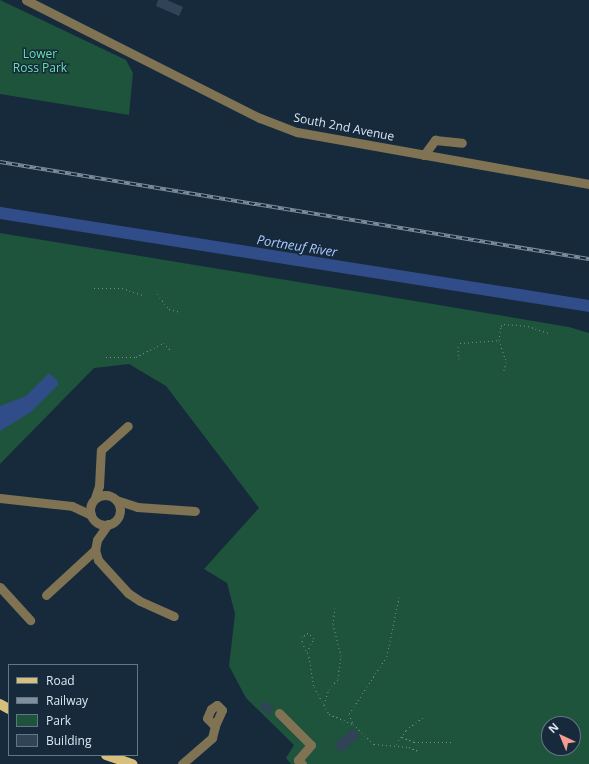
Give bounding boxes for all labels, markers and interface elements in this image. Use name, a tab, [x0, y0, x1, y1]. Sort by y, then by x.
park label: Lower Ross Park	[13, 47, 67, 75]
street label: South 2nd Avenue	[292, 110, 396, 144]
water label: Portneuf River	[256, 232, 338, 260]
legend	[8, 664, 138, 756]
text: Road	[46, 672, 75, 689]
text: Railway	[46, 692, 88, 709]
text: Park	[46, 712, 71, 729]
north arrow	[541, 716, 581, 756]
text: N	[545, 719, 561, 736]
text: Building	[46, 732, 91, 749]

